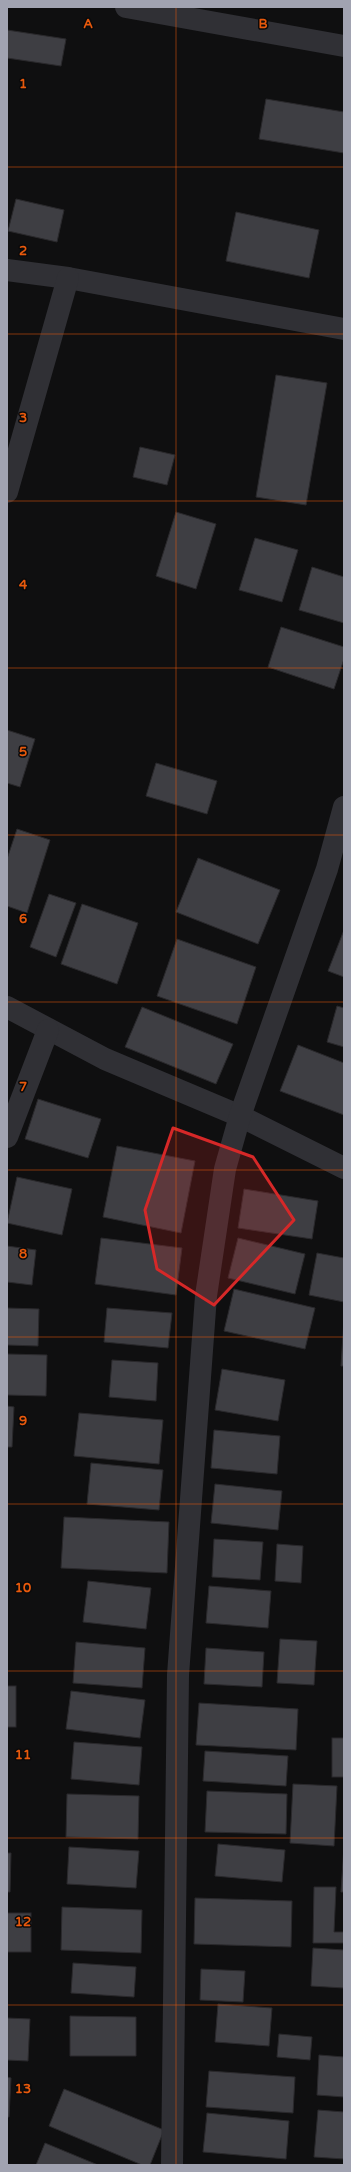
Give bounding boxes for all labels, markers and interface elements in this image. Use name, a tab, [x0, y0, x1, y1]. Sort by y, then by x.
text: A	[83, 16, 93, 32]
text: B	[258, 16, 268, 32]
text: 1	[19, 76, 27, 92]
text: 2	[19, 243, 27, 259]
text: 3	[19, 410, 27, 426]
text: 4	[19, 577, 28, 593]
text: 5	[19, 744, 27, 760]
text: 6	[19, 911, 27, 927]
text: 7	[19, 1079, 27, 1095]
text: 8	[19, 1246, 27, 1262]
text: 9	[19, 1413, 27, 1429]
text: 10	[15, 1580, 31, 1596]
text: 11	[15, 1747, 31, 1763]
text: 12	[15, 1914, 31, 1930]
text: 13	[15, 2081, 31, 2097]

